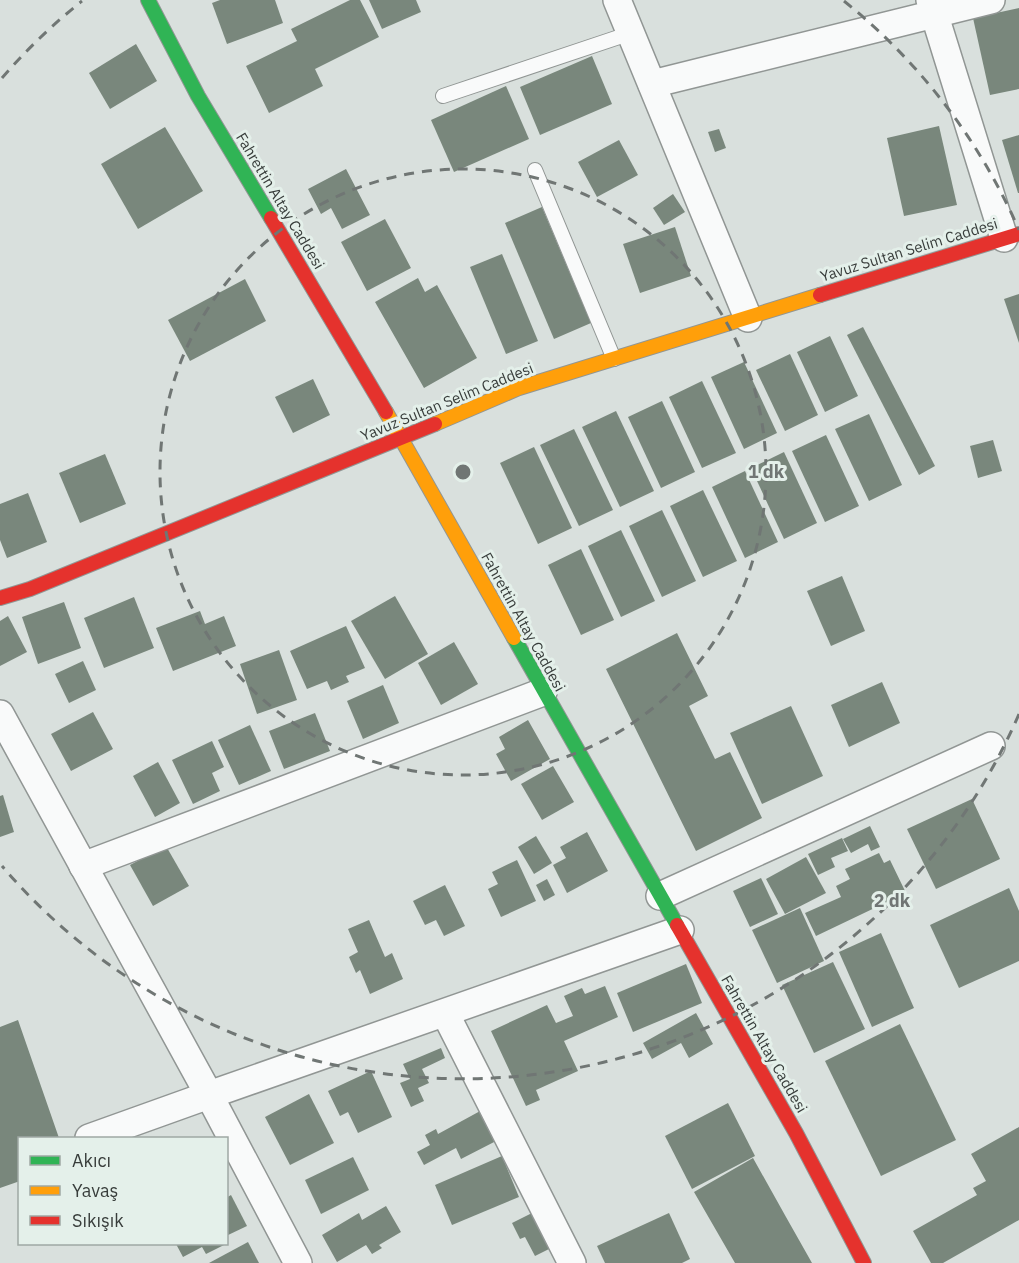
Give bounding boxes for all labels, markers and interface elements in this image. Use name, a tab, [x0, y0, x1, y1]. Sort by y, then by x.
street label: Fahrettin Altay Caddesi	[232, 129, 329, 273]
street label: Yavuz Sultan Selim Caddesi	[818, 213, 1000, 286]
street label: Yavuz Sultan Selim Caddesi	[358, 358, 536, 445]
text: 1 dk	[748, 460, 785, 483]
centre of rings	[453, 462, 473, 482]
street label: Fahrettin Altay Caddesi	[477, 549, 570, 695]
text: 2 dk	[874, 889, 911, 912]
street label: Fahrettin Altay Caddesi	[717, 971, 812, 1116]
legend	[18, 1137, 228, 1245]
text: Akıcı	[72, 1149, 111, 1172]
text: Yavaş	[72, 1179, 118, 1202]
text: Sıkışık	[72, 1209, 124, 1232]

